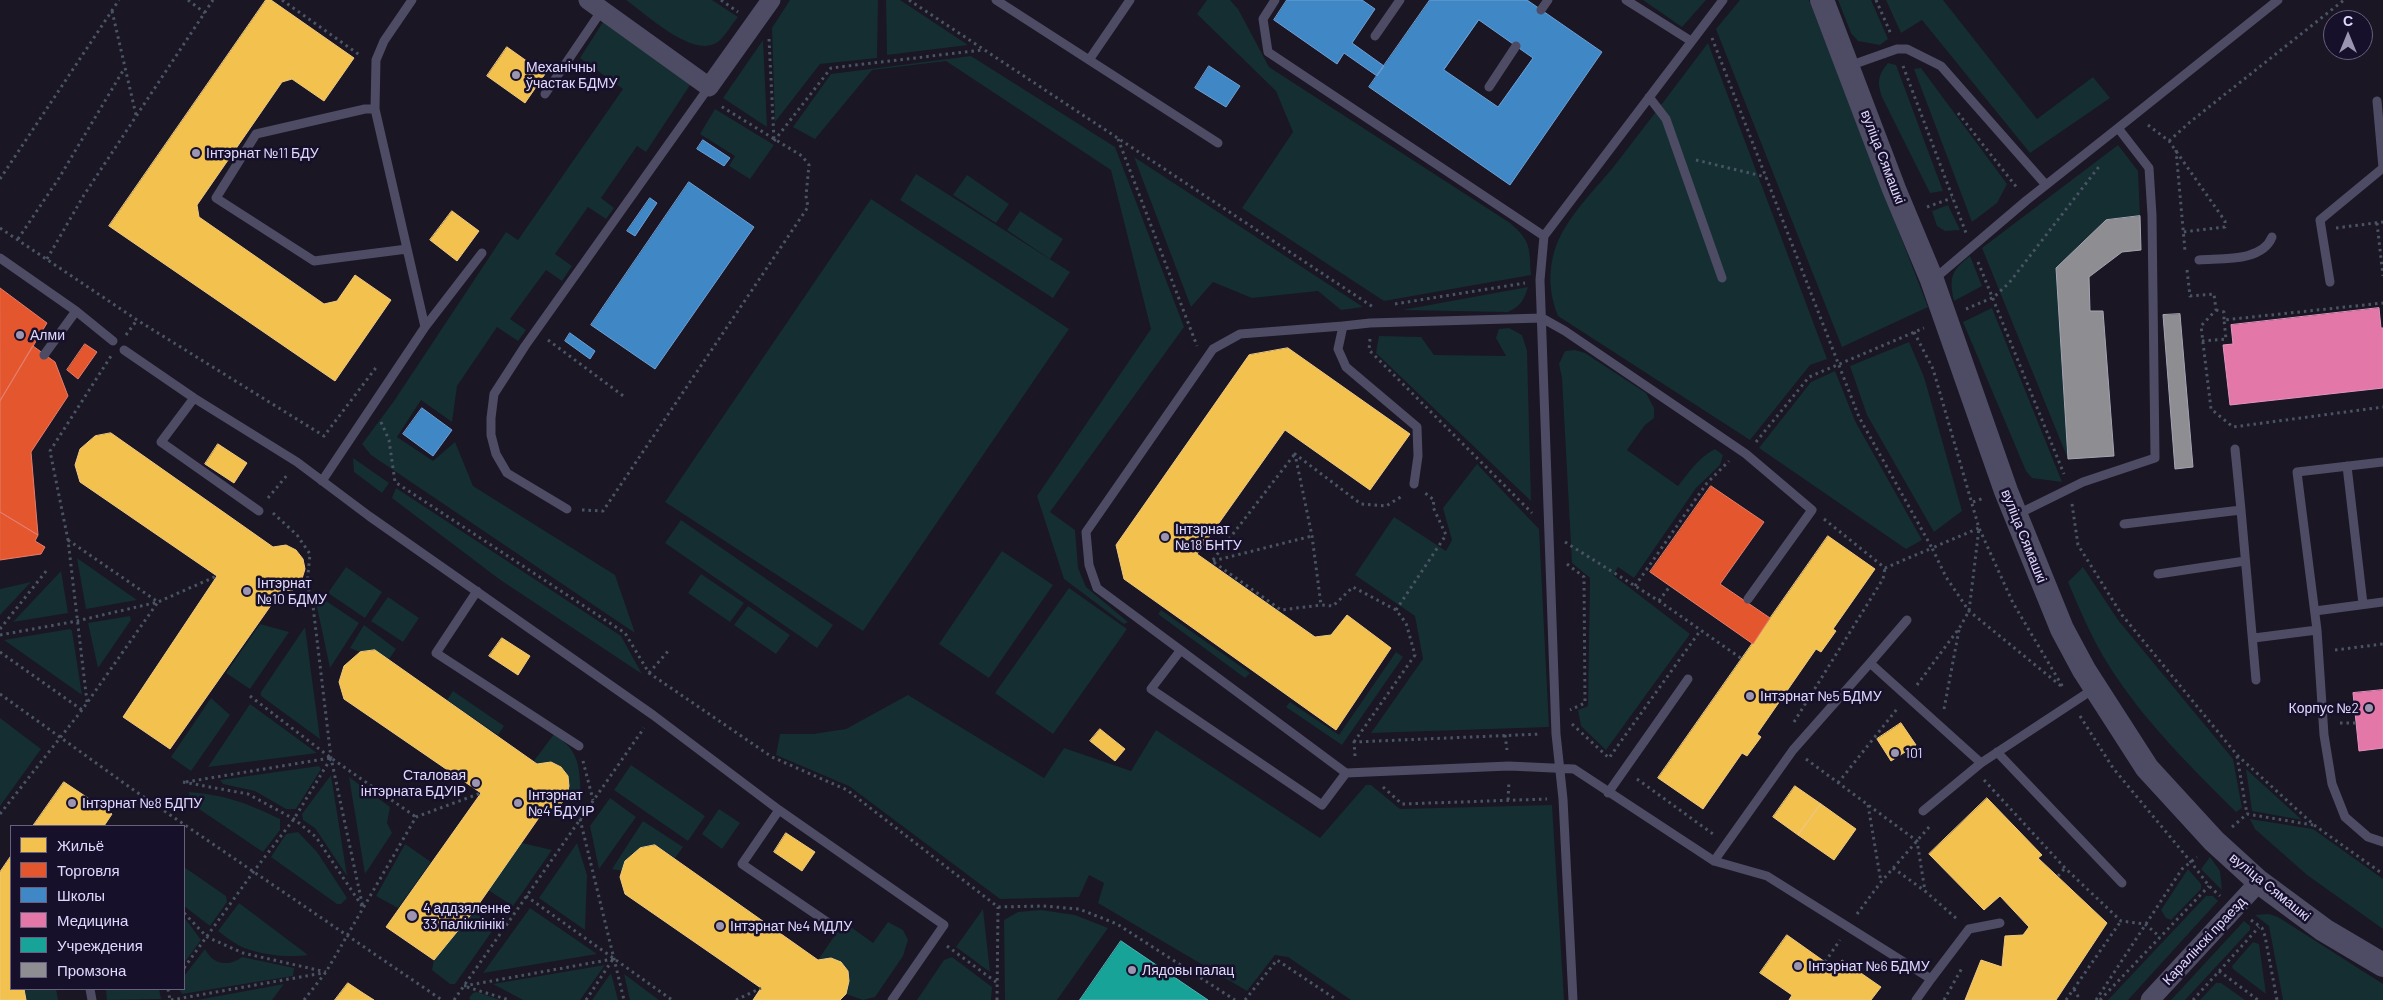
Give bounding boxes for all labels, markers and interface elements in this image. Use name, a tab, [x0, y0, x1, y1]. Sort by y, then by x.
north arrow	[2323, 10, 2373, 60]
text: С	[2343, 12, 2353, 29]
place label: Механічны ўчастак БДМУ	[526, 59, 617, 92]
marker: Механічны ўчастак БДМУ	[510, 69, 522, 81]
street label: вуліца Сямашкі	[1857, 108, 1909, 206]
place label: Інтэрнат №11 БДУ	[206, 145, 319, 161]
marker: Інтэрнат №11 БДУ	[190, 147, 202, 159]
place label: Алми	[30, 327, 65, 343]
marker: Алми	[14, 329, 26, 341]
street label: вуліца Сямашкі	[1998, 487, 2050, 585]
place label: Інтэрнат №18 БНТУ	[1175, 521, 1242, 554]
marker: Інтэрнат №18 БНТУ	[1159, 531, 1171, 543]
place label: Інтэрнат №10 БДМУ	[257, 575, 327, 608]
marker: Інтэрнат №10 БДМУ	[241, 585, 253, 597]
place label: Інтэрнат №5 БДМУ	[1760, 688, 1882, 704]
marker: Інтэрнат №5 БДМУ	[1744, 690, 1756, 702]
place label: Корпус №2	[2289, 700, 2359, 716]
marker: Корпус №2	[2363, 702, 2375, 714]
place label: 101	[1905, 745, 1922, 761]
marker: 101	[1889, 747, 1901, 759]
place label: Сталовая інтэрната БДУІР	[361, 767, 466, 800]
marker: Сталовая інтэрната БДУІР	[470, 777, 482, 789]
place label: Інтэрнат №4 БДУІР	[528, 787, 594, 820]
place label: Інтэрнат №8 БДПУ	[82, 795, 202, 811]
marker: Інтэрнат №8 БДПУ	[66, 797, 78, 809]
marker: Інтэрнат №4 БДУІР	[512, 797, 524, 809]
legend	[10, 825, 185, 990]
text: Жильё	[57, 836, 104, 854]
street label: вуліца Сямашкі	[2226, 849, 2314, 925]
text: Торговля	[57, 861, 120, 879]
text: Школы	[57, 886, 105, 904]
street label: Каралінскі праезд	[2159, 893, 2249, 989]
place label: 4 аддзяленне 33 паліклінікі	[423, 900, 511, 932]
marker: 4 аддзяленне 33 паліклінікі	[405, 909, 419, 923]
text: Медицина	[57, 911, 128, 929]
place label: Інтэрнат №4 МДЛУ	[730, 918, 852, 934]
marker: Інтэрнат №4 МДЛУ	[714, 920, 726, 932]
text: Учреждения	[57, 936, 143, 954]
place label: Інтэрнат №6 БДМУ	[1808, 958, 1930, 974]
marker: Інтэрнат №6 БДМУ	[1792, 960, 1804, 972]
text: Промзона	[57, 961, 126, 979]
place label: Лядовы палац	[1142, 962, 1234, 978]
marker: Лядовы палац	[1126, 964, 1138, 976]

